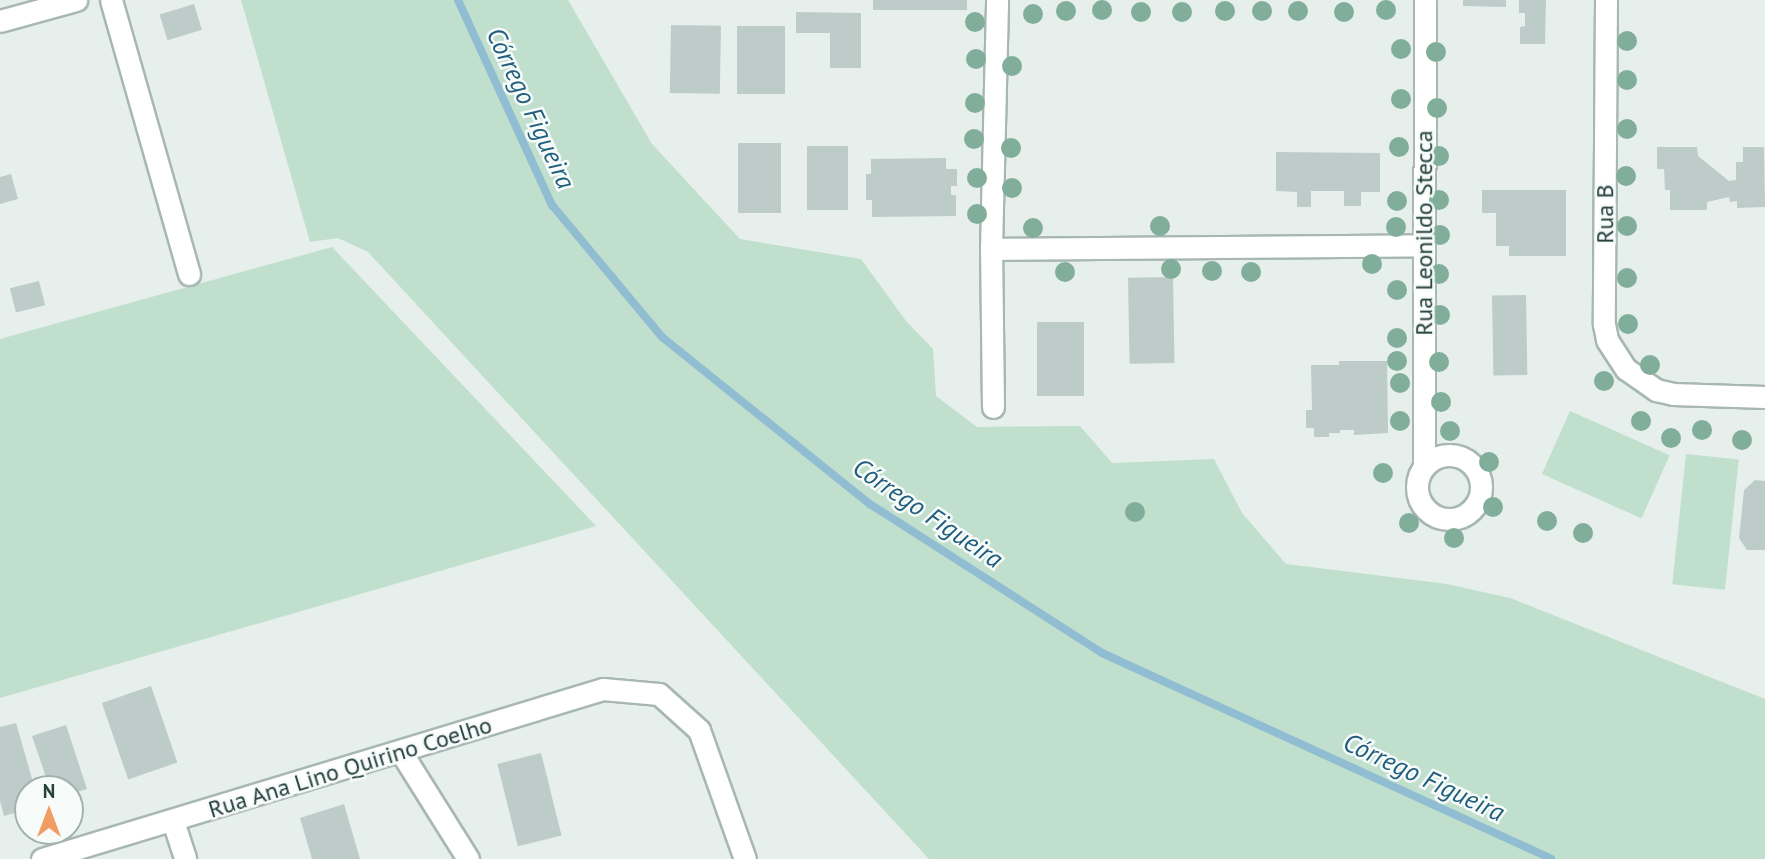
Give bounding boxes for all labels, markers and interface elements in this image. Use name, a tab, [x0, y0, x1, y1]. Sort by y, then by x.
water label: Córrego Figueira	[480, 23, 582, 193]
street label: Rua Leonildo Stecca	[1410, 130, 1438, 336]
street label: Rua B	[1591, 184, 1619, 244]
water label: Córrego Figueira	[847, 451, 1009, 575]
street label: Rua Ana Lino Quirino Coelho	[204, 710, 496, 824]
water label: Córrego Figueira	[1339, 726, 1509, 828]
north arrow	[14, 775, 84, 845]
text: N	[43, 779, 55, 803]

